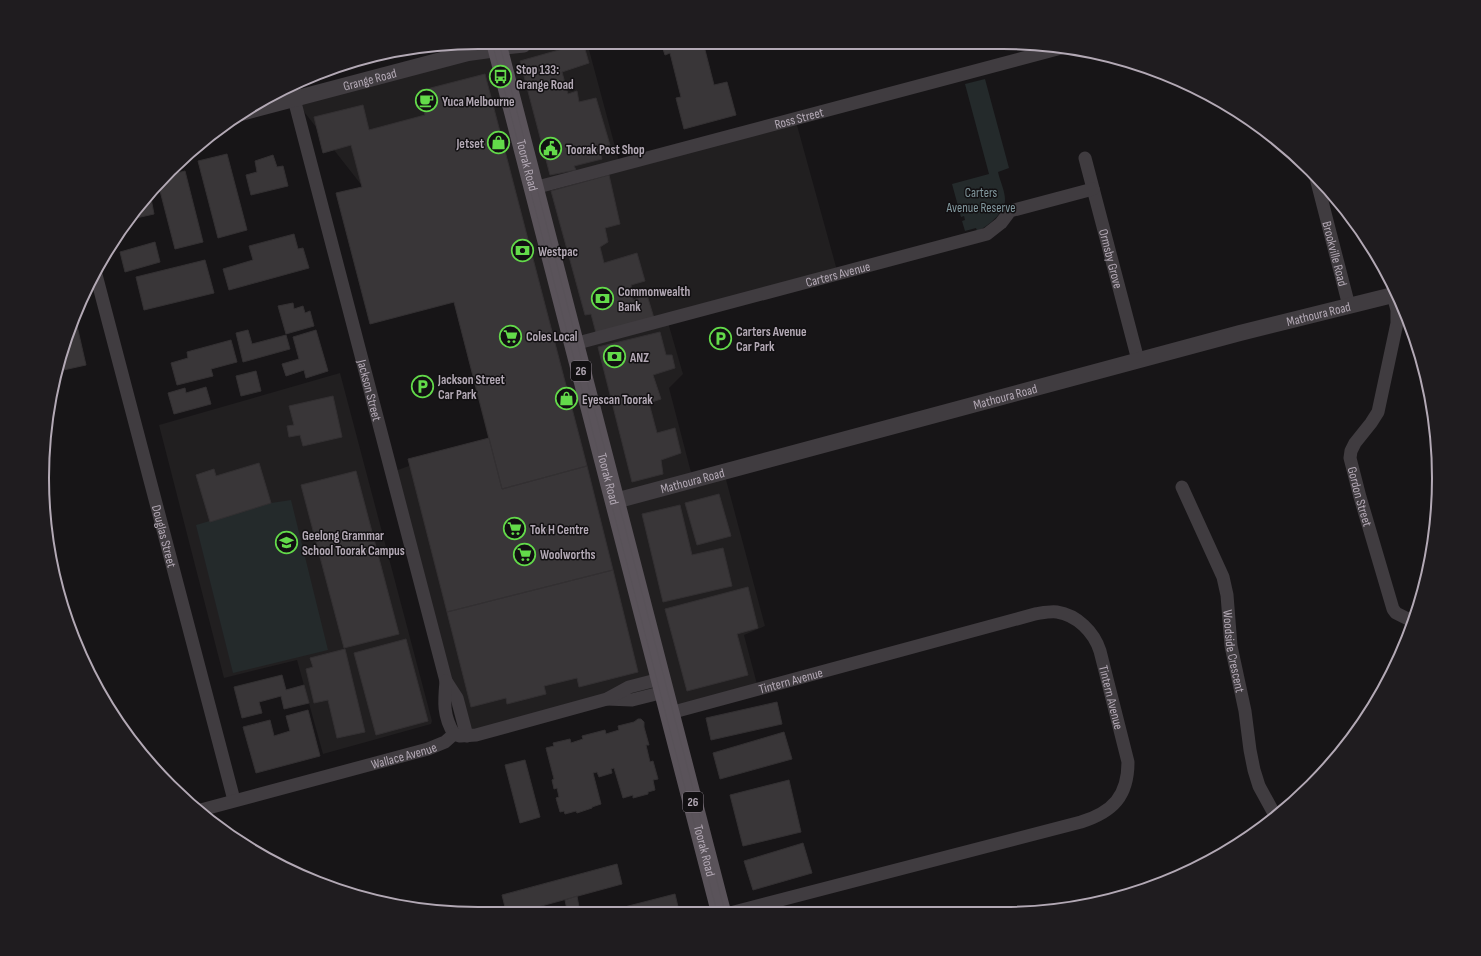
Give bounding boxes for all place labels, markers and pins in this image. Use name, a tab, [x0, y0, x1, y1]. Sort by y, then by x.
place label: Stop 133: Grange Road	[516, 62, 574, 93]
bus stop icon: Stop 133: Grange Road	[488, 63, 514, 89]
cafe icon: Yuca Melbourne	[414, 88, 440, 114]
place label: Yuca Melbourne	[442, 94, 515, 110]
shop icon: Jetset	[486, 130, 512, 156]
place label: Jetset	[455, 136, 485, 152]
public building icon: Toorak Post Shop	[538, 136, 564, 162]
place label: Toorak Post Shop	[566, 142, 645, 158]
bank icon: Westpac	[510, 238, 536, 264]
place label: Westpac	[538, 244, 579, 260]
place label: Commonwealth Bank	[618, 284, 690, 315]
bank icon: Commonwealth Bank	[590, 285, 616, 311]
supermarket icon: Coles Local	[497, 323, 523, 349]
place label: Carters Avenue Car Park	[736, 324, 807, 355]
parking icon: Carters Avenue Car Park	[708, 325, 734, 351]
place label: Coles Local	[526, 329, 578, 345]
bank icon: ANZ	[602, 344, 628, 370]
place label: ANZ	[629, 350, 649, 366]
place label: Jackson Street Car Park	[437, 372, 506, 403]
parking icon: Jackson Street Car Park	[409, 373, 435, 399]
shop icon: Eyescan Toorak	[553, 386, 579, 412]
place label: Eyescan Toorak	[582, 392, 653, 408]
supermarket icon: Tok H Centre	[501, 516, 527, 542]
place label: Tok H Centre	[530, 522, 589, 538]
place label: Geelong Grammar School Toorak Campus	[302, 528, 405, 559]
school or university icon: Geelong Grammar School Toorak Campus	[274, 529, 300, 555]
supermarket icon: Woolworths	[512, 541, 538, 567]
place label: Woolworths	[540, 547, 595, 563]

